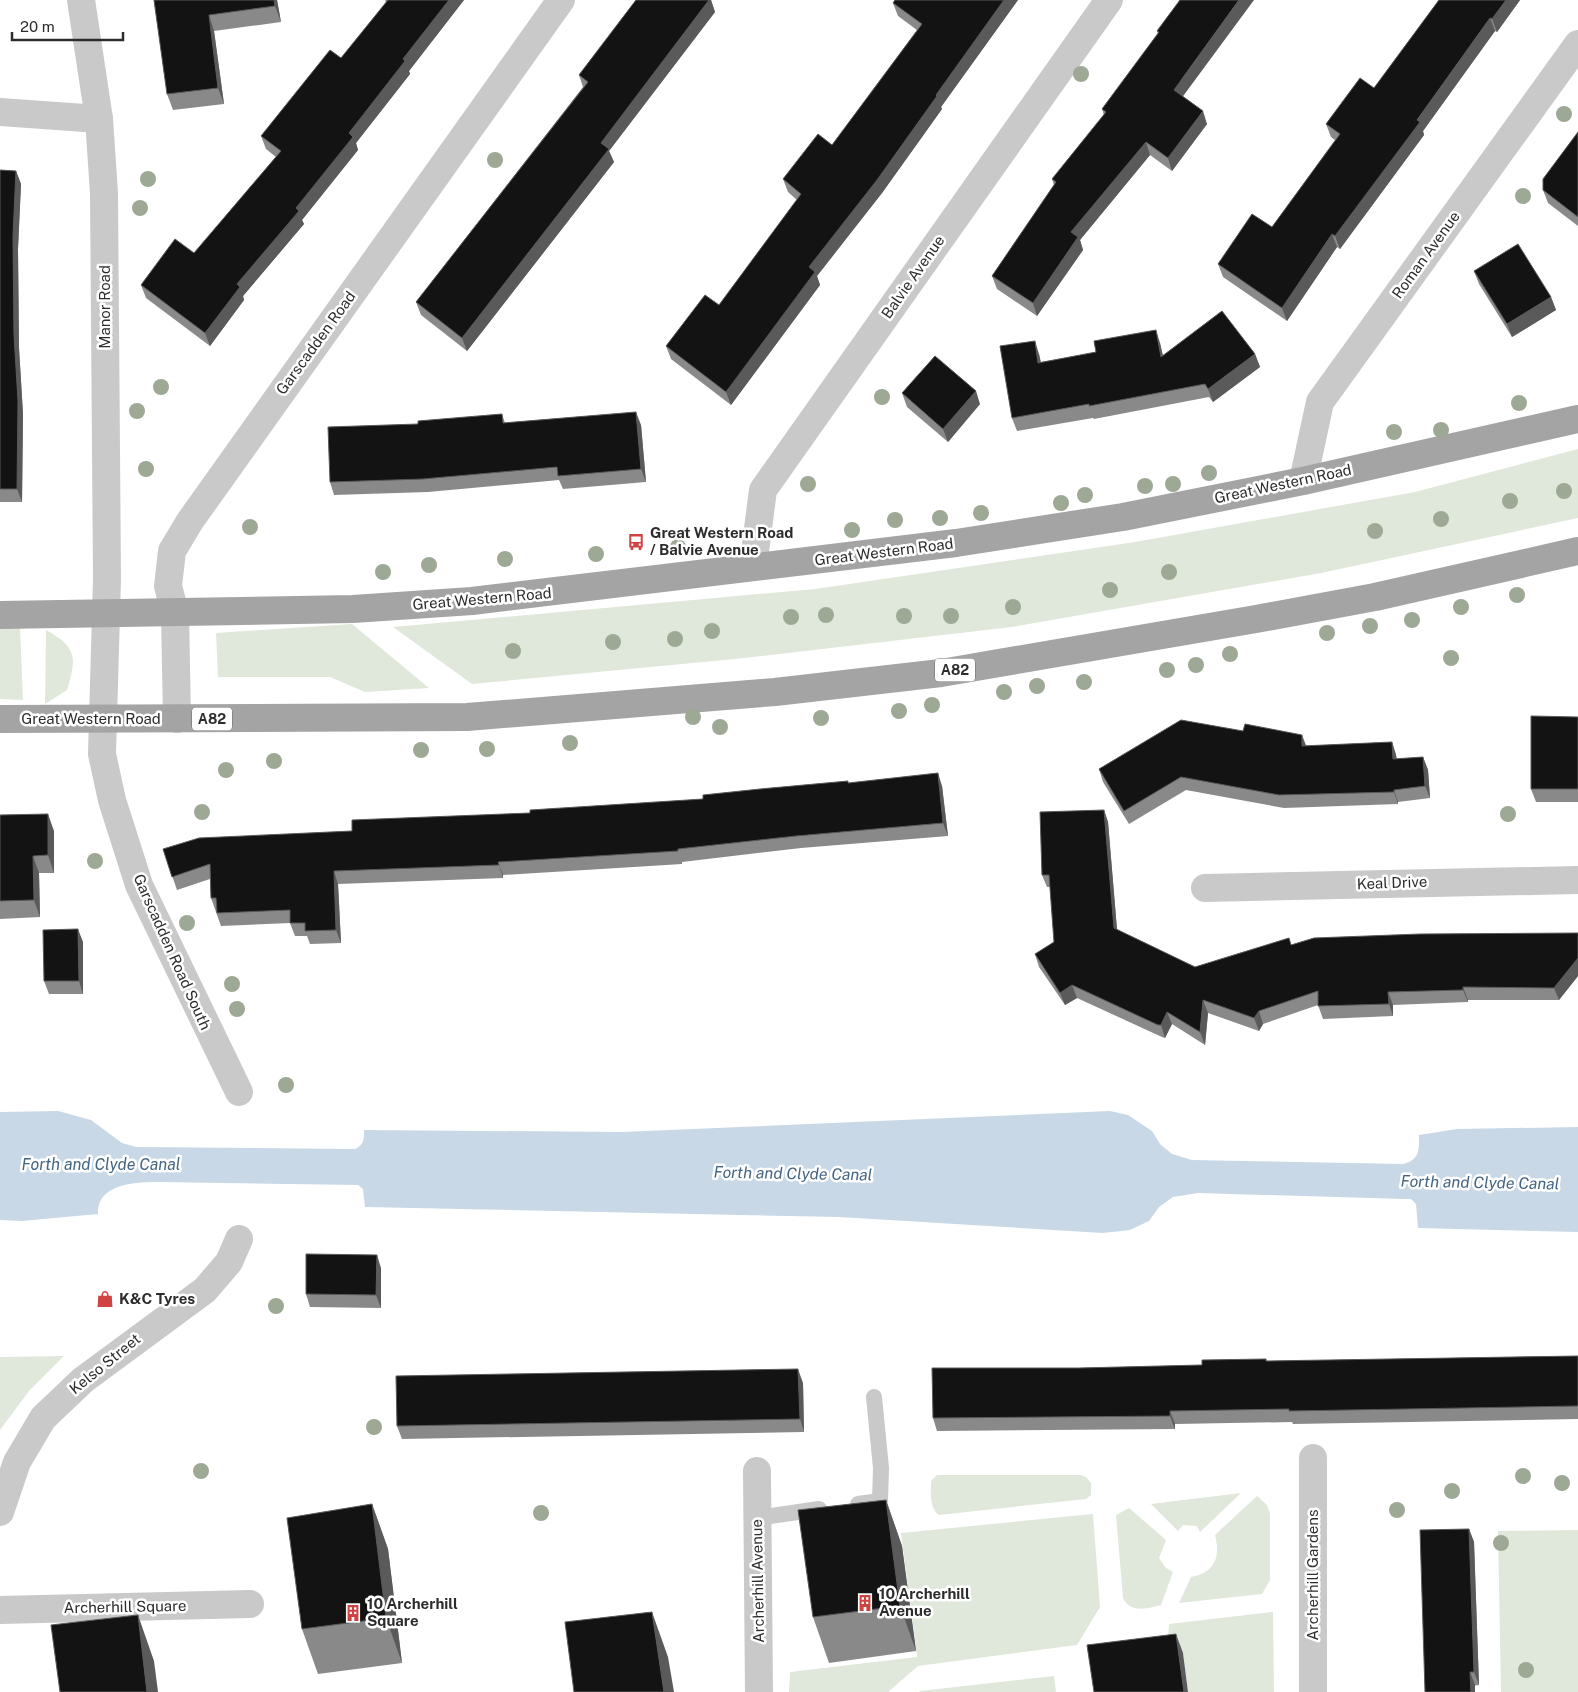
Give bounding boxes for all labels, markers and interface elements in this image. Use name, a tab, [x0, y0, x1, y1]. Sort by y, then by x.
scale bar	[12, 10, 124, 42]
text: 20 m	[20, 18, 55, 35]
street label: Roman Avenue	[1388, 208, 1463, 302]
street label: Balvie Avenue	[878, 232, 947, 321]
street label: Manor Road	[96, 265, 113, 349]
street label: Garscadden Road	[272, 288, 359, 398]
street label: Great Western Road	[1213, 461, 1353, 506]
place label: Great Western Road / Balvie Avenue	[650, 524, 793, 558]
bus stop icon: Great Western Road / Balvie Avenue	[626, 532, 646, 552]
street label: Great Western Road	[814, 535, 954, 568]
street label: Great Western Road	[412, 584, 552, 613]
road number: A82	[935, 658, 975, 682]
road number: A82	[192, 708, 232, 731]
street label: Great Western Road	[21, 710, 161, 727]
street label: Garscadden Road South	[130, 871, 215, 1032]
street label: Keal Drive	[1356, 873, 1428, 892]
water label: Forth and Clyde Canal	[22, 1155, 180, 1174]
water label: Forth and Clyde Canal	[713, 1163, 873, 1184]
water label: Forth and Clyde Canal	[1400, 1172, 1560, 1193]
shop icon: K&C Tyres	[95, 1289, 115, 1309]
place label: K&C Tyres	[119, 1290, 195, 1307]
street label: Kelso Street	[66, 1330, 144, 1397]
street label: Archerhill Gardens	[1304, 1509, 1321, 1641]
street label: Archerhill Avenue	[748, 1519, 767, 1643]
place label: 10 Archerhill Avenue	[879, 1585, 970, 1619]
building icon: 10 Archerhill Avenue	[855, 1593, 875, 1613]
place label: 10 Archerhill Square	[367, 1595, 458, 1629]
street label: Archerhill Square	[64, 1597, 186, 1616]
building icon: 10 Archerhill Square	[343, 1603, 363, 1623]

